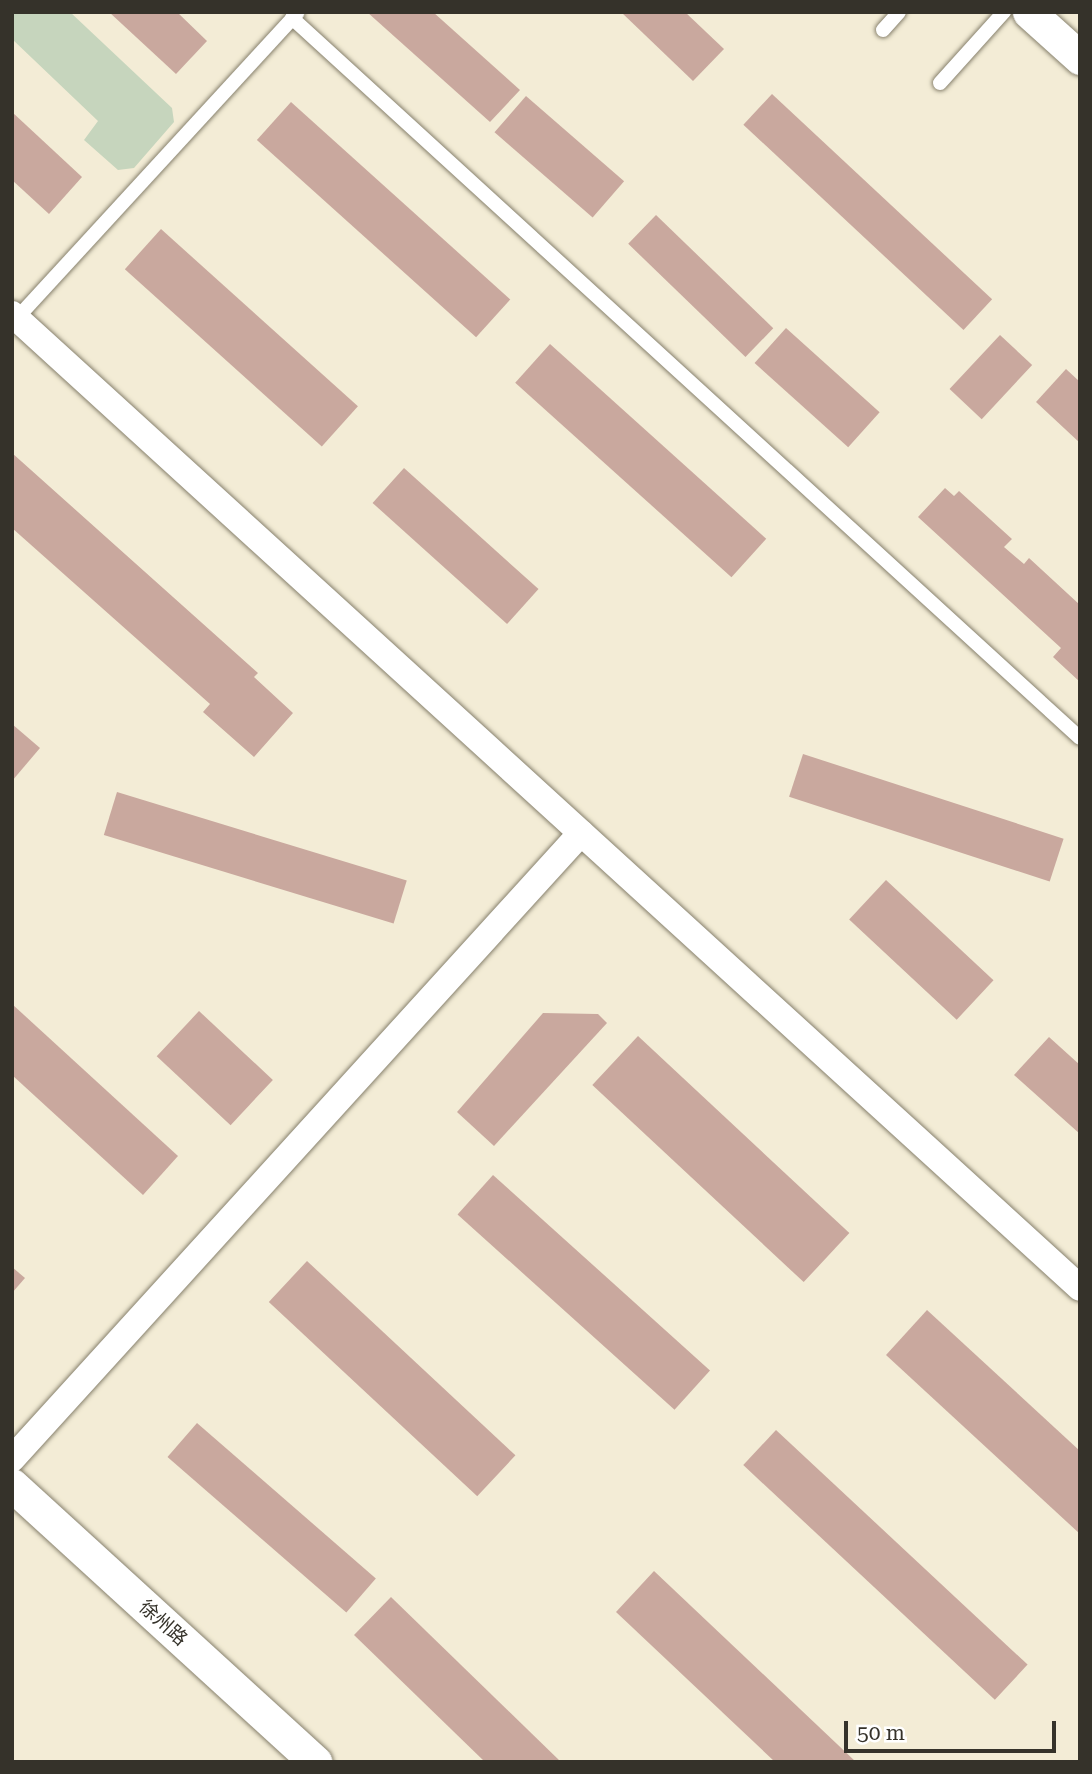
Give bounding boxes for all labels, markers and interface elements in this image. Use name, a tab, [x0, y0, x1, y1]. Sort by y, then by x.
street label: 徐州路	[134, 1595, 192, 1651]
scale bar	[847, 1708, 1059, 1752]
text: 50 m	[857, 1721, 905, 1745]

